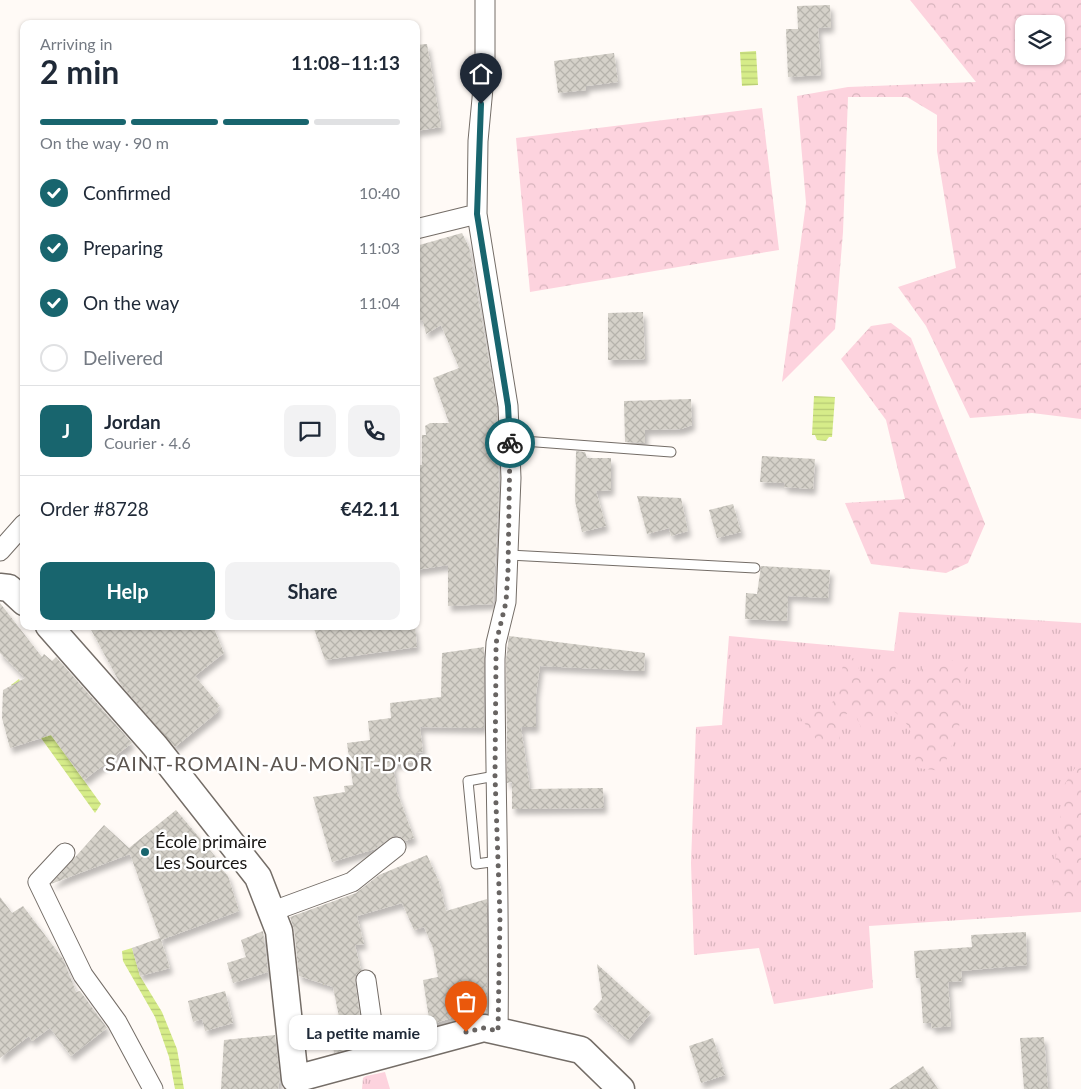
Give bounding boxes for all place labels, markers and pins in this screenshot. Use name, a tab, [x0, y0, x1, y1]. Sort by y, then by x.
pin	[460, 53, 502, 104]
place label: École primaire Les Sources	[155, 830, 267, 873]
marker: École primaire Les Sources	[139, 846, 151, 858]
pin	[445, 981, 487, 1032]
callout: La petite mamie	[288, 1014, 436, 1050]

